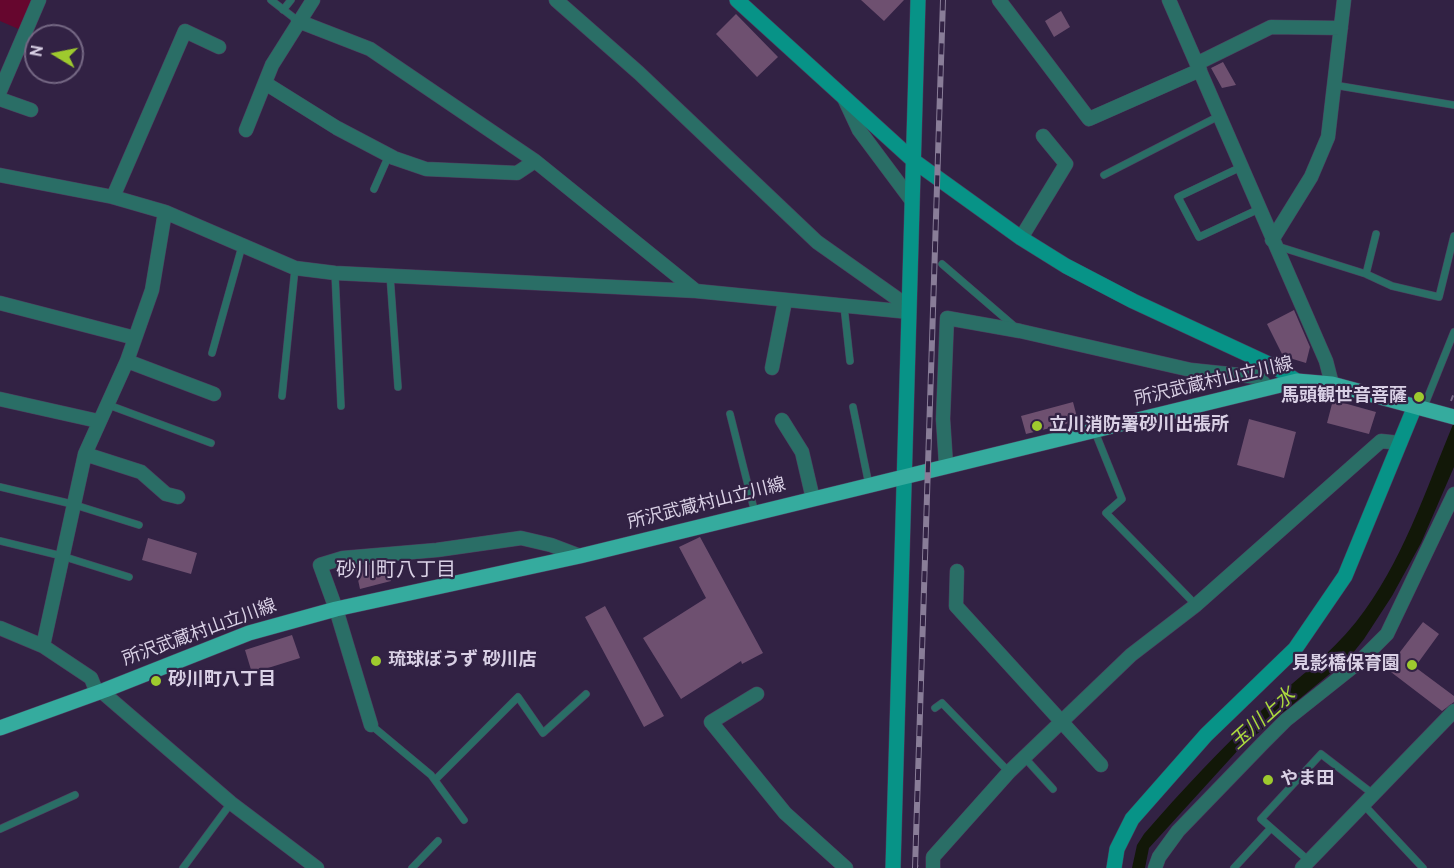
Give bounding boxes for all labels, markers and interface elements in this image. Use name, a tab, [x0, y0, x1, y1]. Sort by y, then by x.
north arrow	[24, 24, 84, 84]
text: N	[27, 44, 49, 59]
street label: 所沢武蔵村山立川線	[1133, 354, 1295, 412]
place label: 馬頭観世音菩薩	[1281, 386, 1407, 408]
marker: 馬頭観世音菩薩	[1412, 390, 1426, 404]
place label: 立川消防署砂川出張所	[1049, 415, 1229, 437]
marker: 立川消防署砂川出張所	[1030, 419, 1044, 433]
street label: 所沢武蔵村山立川線	[626, 475, 788, 535]
district label: 砂川町八丁目	[336, 560, 456, 584]
street label: 所沢武蔵村山立川線	[120, 596, 280, 672]
place label: 琉球ぼうず 砂川店	[388, 650, 536, 672]
marker: 琉球ぼうず 砂川店	[369, 654, 383, 668]
place label: 見影橋保育園	[1292, 654, 1400, 676]
marker: 見影橋保育園	[1405, 658, 1419, 672]
place label: 砂川町八丁目	[168, 670, 276, 692]
marker: 砂川町八丁目	[149, 674, 163, 688]
water label: 玉川上水	[1226, 684, 1302, 756]
place label: やま田	[1280, 769, 1334, 791]
marker: やま田	[1261, 773, 1275, 787]

